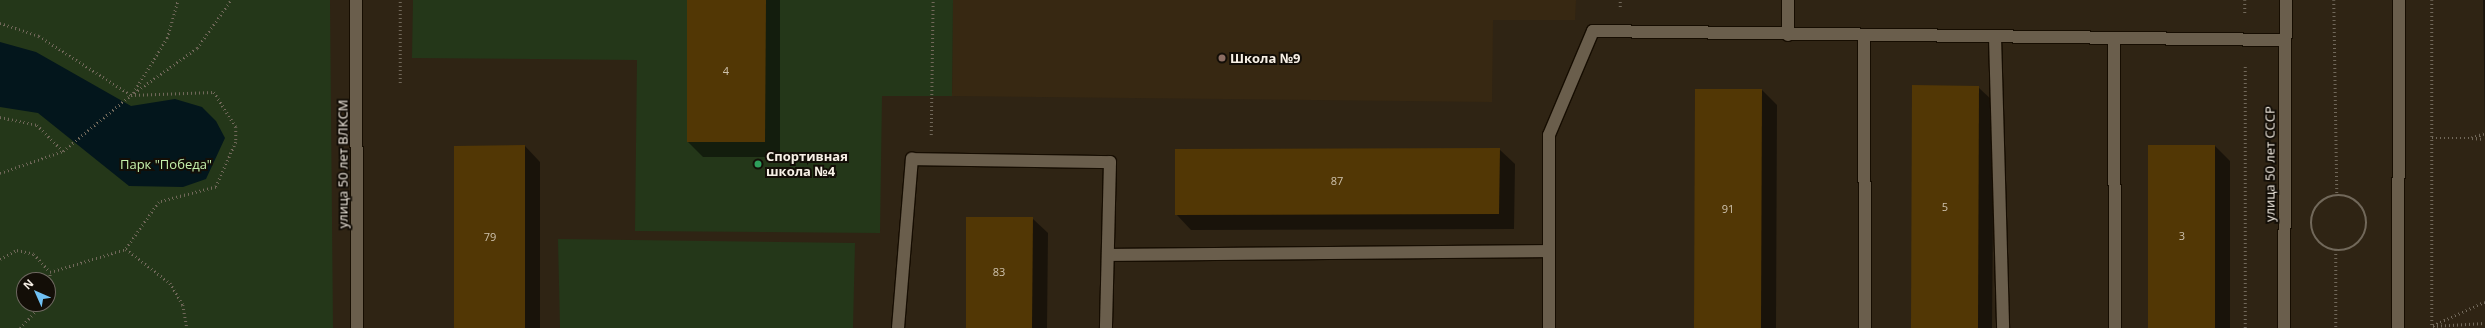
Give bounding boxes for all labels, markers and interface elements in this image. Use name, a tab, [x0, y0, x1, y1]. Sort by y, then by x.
place label: Школа №9	[1230, 50, 1301, 66]
marker: Школа №9	[1217, 53, 1227, 63]
house number: 4	[723, 64, 729, 78]
street label: улица 50 лет ВЛКСМ	[335, 100, 351, 228]
street label: улица 50 лет СССР	[2262, 106, 2278, 222]
place label: Спортивная школа №4	[766, 149, 848, 180]
park label: Парк "Победа"	[120, 156, 212, 172]
marker: Спортивная школа №4	[753, 159, 763, 169]
house number: 87	[1331, 174, 1343, 188]
house number: 5	[1942, 200, 1948, 214]
house number: 91	[1722, 202, 1734, 216]
house number: 3	[2179, 229, 2185, 243]
house number: 79	[484, 230, 496, 244]
house number: 83	[993, 265, 1005, 279]
north arrow	[16, 272, 56, 312]
text: N	[19, 275, 36, 292]

